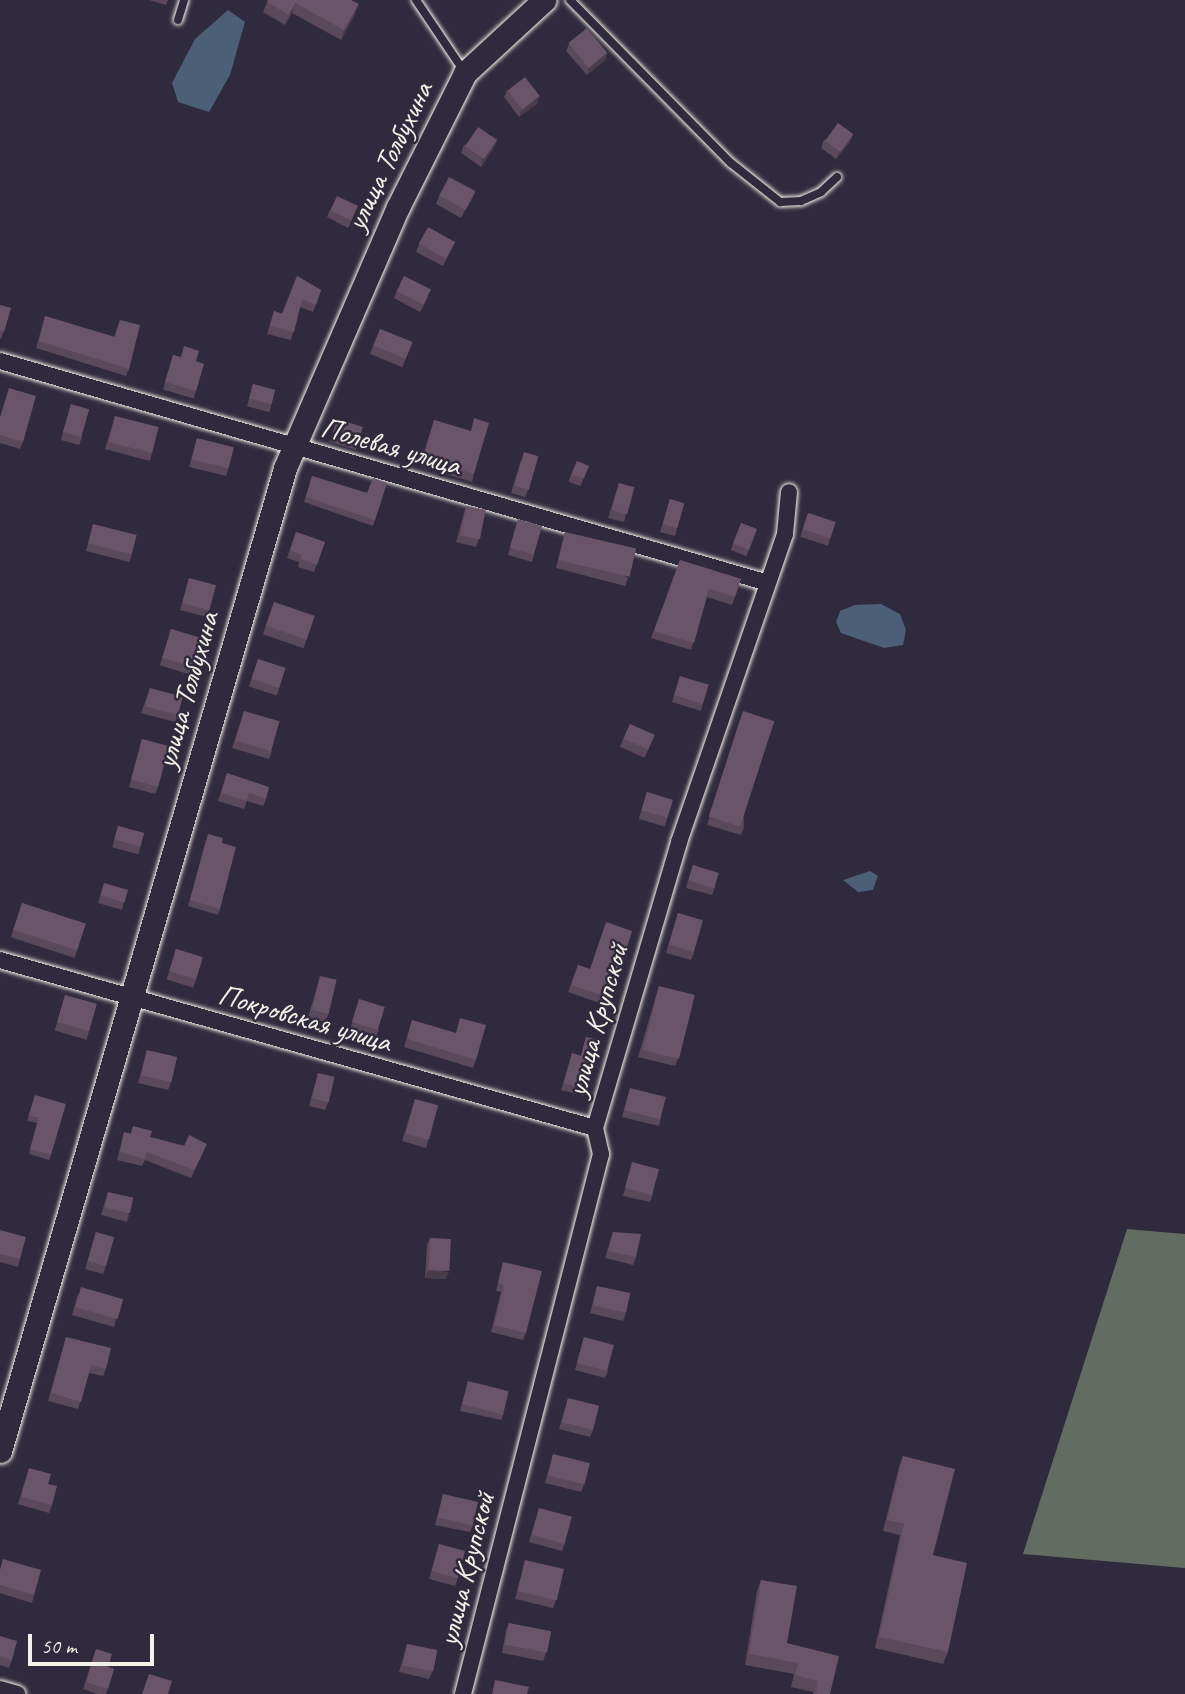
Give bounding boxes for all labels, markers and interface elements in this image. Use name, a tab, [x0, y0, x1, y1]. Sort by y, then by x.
street label: улица Толбухина	[338, 76, 440, 236]
street label: Полевая улица	[316, 409, 466, 483]
street label: улица Толбухина	[148, 608, 226, 772]
street label: улица Крупской	[558, 939, 636, 1101]
street label: Покровская улица	[214, 976, 396, 1060]
street label: улица Крупской	[429, 1488, 503, 1650]
scale bar	[32, 1620, 158, 1664]
text: 50 m	[41, 1633, 77, 1659]

